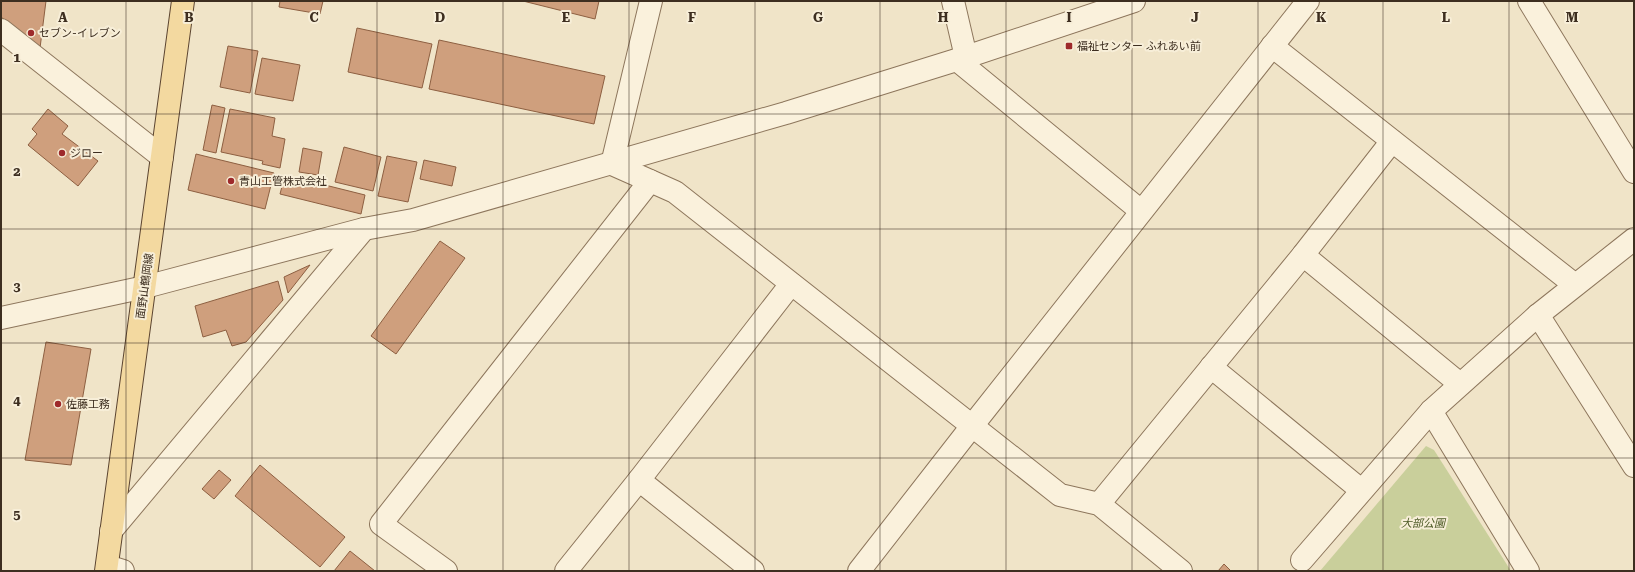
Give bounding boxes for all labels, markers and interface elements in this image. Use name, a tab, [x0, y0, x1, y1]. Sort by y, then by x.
text: A	[58, 10, 68, 25]
text: B	[184, 10, 194, 25]
text: C	[309, 10, 319, 25]
text: D	[435, 10, 445, 25]
text: E	[562, 10, 570, 25]
text: F	[688, 10, 696, 25]
text: G	[813, 10, 823, 25]
text: H	[938, 10, 949, 25]
text: I	[1066, 10, 1072, 25]
text: J	[1191, 10, 1199, 25]
text: K	[1316, 10, 1327, 25]
text: L	[1442, 10, 1450, 25]
text: M	[1566, 10, 1579, 25]
place label: セブン-イレブン	[39, 27, 121, 40]
marker: セブン-イレブン	[26, 28, 36, 38]
place label: 福祉センター ふれあい前	[1077, 40, 1201, 53]
marker: 福祉センター ふれあい前	[1064, 41, 1074, 51]
text: 1	[13, 50, 21, 65]
place label: ジロー	[70, 147, 103, 160]
marker: ジロー	[57, 148, 67, 158]
text: 2	[13, 164, 21, 179]
place label: 青山工管株式会社	[239, 175, 327, 188]
marker: 青山工管株式会社	[226, 176, 236, 186]
street label: 面野山鶴岡線	[134, 252, 156, 320]
text: 3	[13, 279, 21, 294]
text: 4	[13, 393, 21, 408]
place label: 佐藤工務	[66, 398, 110, 411]
marker: 佐藤工務	[53, 399, 63, 409]
text: 5	[13, 507, 21, 522]
park label: 大部公園	[1401, 517, 1447, 530]

